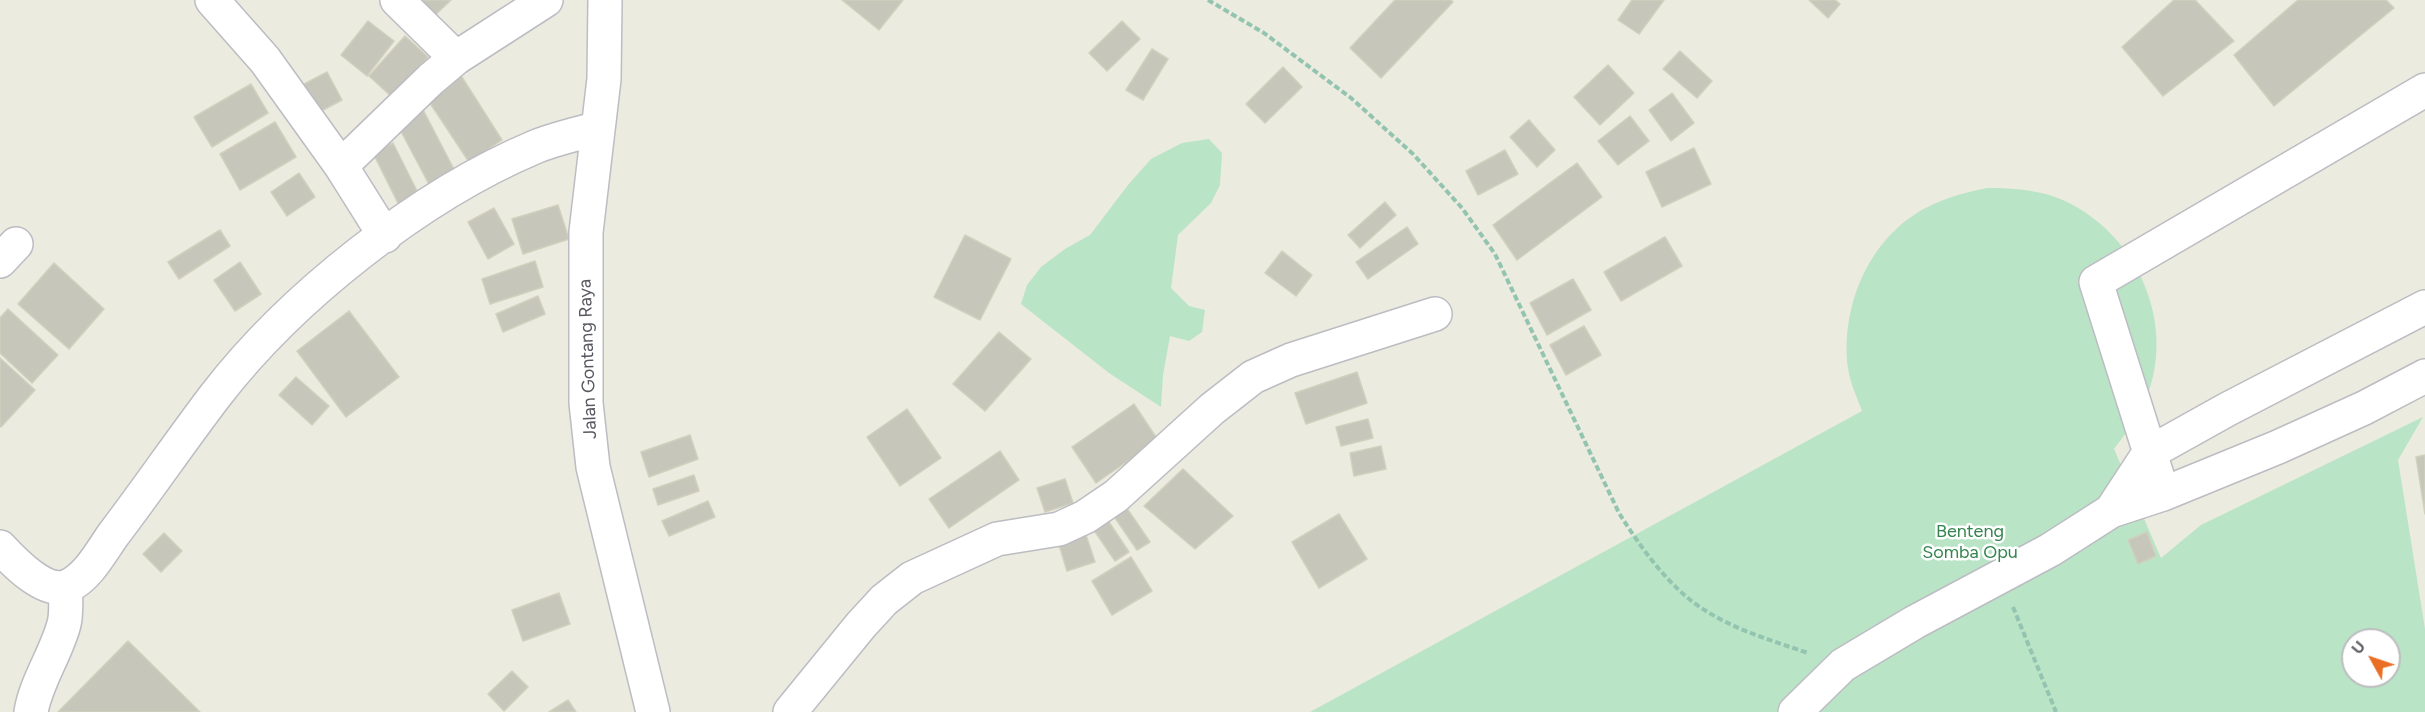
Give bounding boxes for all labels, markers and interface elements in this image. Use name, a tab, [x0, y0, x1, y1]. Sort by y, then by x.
street label: Jalan Gontang Raya	[574, 279, 602, 439]
park label: Benteng Somba Opu	[1922, 521, 2018, 564]
north arrow	[2341, 628, 2401, 688]
text: U	[2347, 637, 2369, 658]

